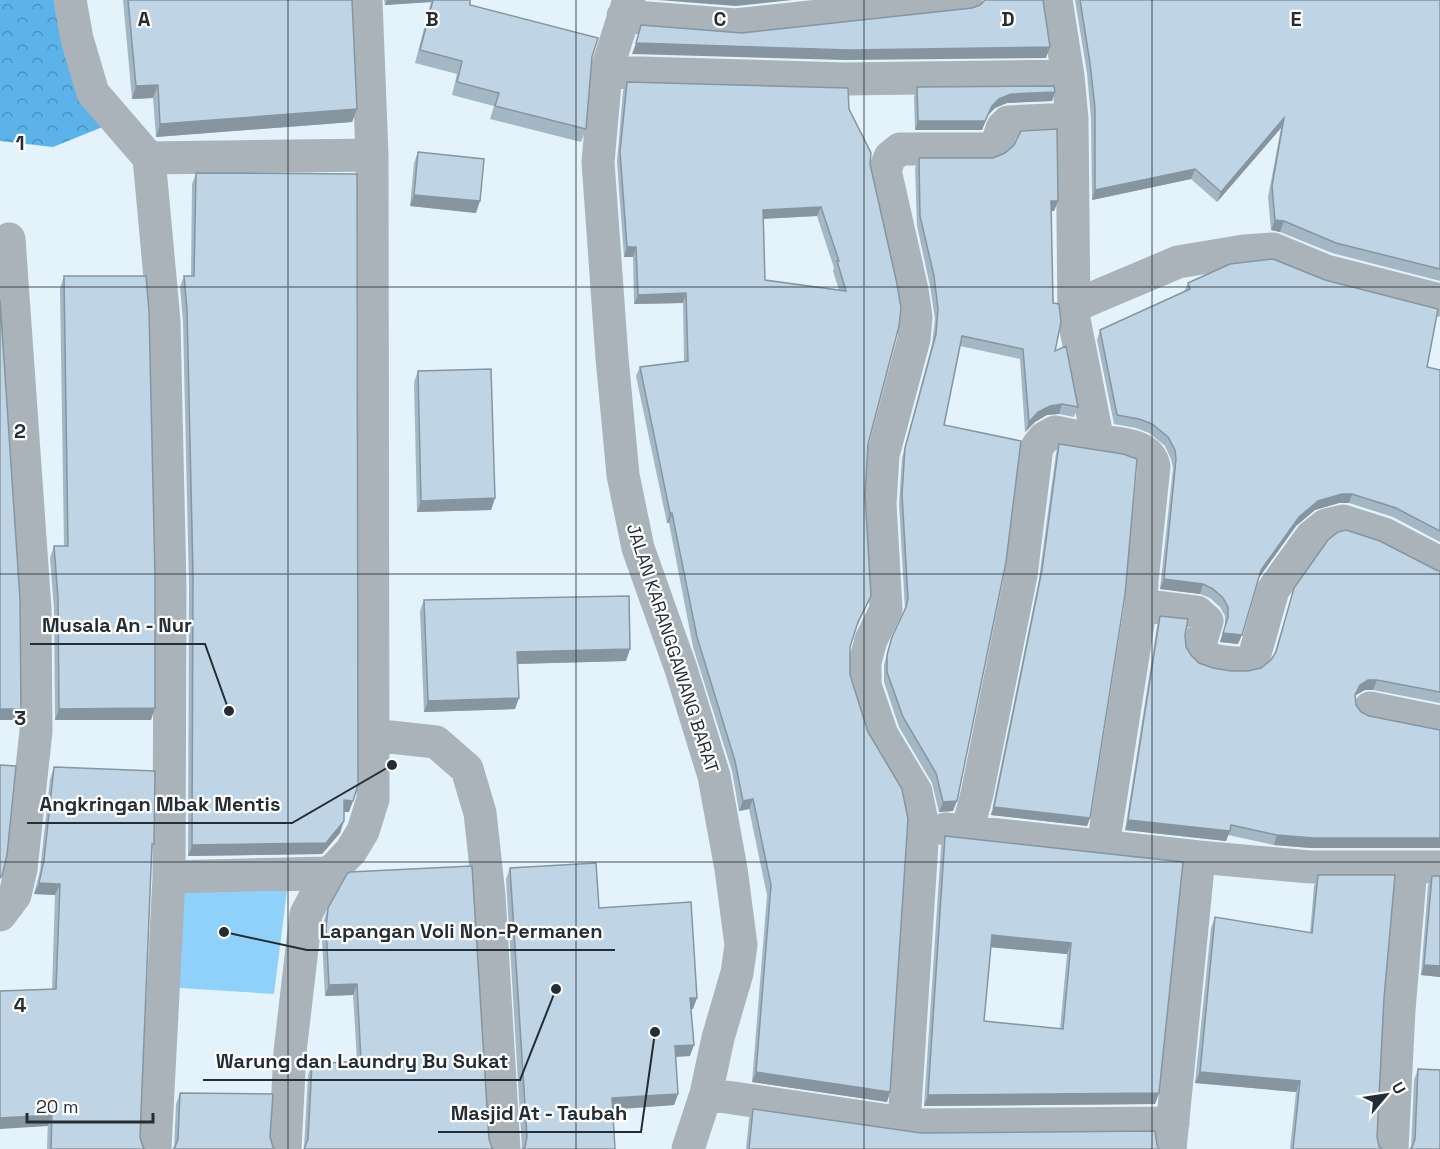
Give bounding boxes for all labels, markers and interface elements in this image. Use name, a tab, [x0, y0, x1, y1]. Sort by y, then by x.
text: A	[138, 6, 151, 32]
text: B	[425, 6, 439, 32]
text: C	[714, 6, 727, 32]
text: D	[1001, 6, 1015, 32]
text: E	[1290, 6, 1302, 32]
text: 1	[15, 130, 25, 156]
text: 2	[14, 418, 26, 444]
street label: JALAN KARANGGAWANG BARAT	[622, 520, 724, 776]
callout: Musala An - Nur	[30, 606, 205, 644]
text: Musala An - Nur	[42, 612, 192, 638]
text: 3	[14, 705, 26, 731]
callout: Angkringan Mbak Mentis	[27, 785, 292, 823]
text: Angkringan Mbak Mentis	[40, 791, 280, 817]
callout: Lapangan Voli Non-Permanen	[307, 912, 615, 950]
text: Lapangan Voli Non-Permanen	[320, 918, 602, 944]
text: 4	[14, 992, 27, 1018]
callout: Warung dan Laundry Bu Sukat	[203, 1042, 520, 1080]
text: Warung dan Laundry Bu Sukat	[216, 1048, 508, 1074]
north arrow	[1356, 1065, 1416, 1125]
text: U	[1387, 1078, 1410, 1098]
scale bar	[27, 1086, 153, 1124]
callout: Masjid At - Taubah	[438, 1094, 641, 1132]
text: 20 m	[36, 1095, 79, 1118]
text: Masjid At - Taubah	[451, 1100, 627, 1126]

